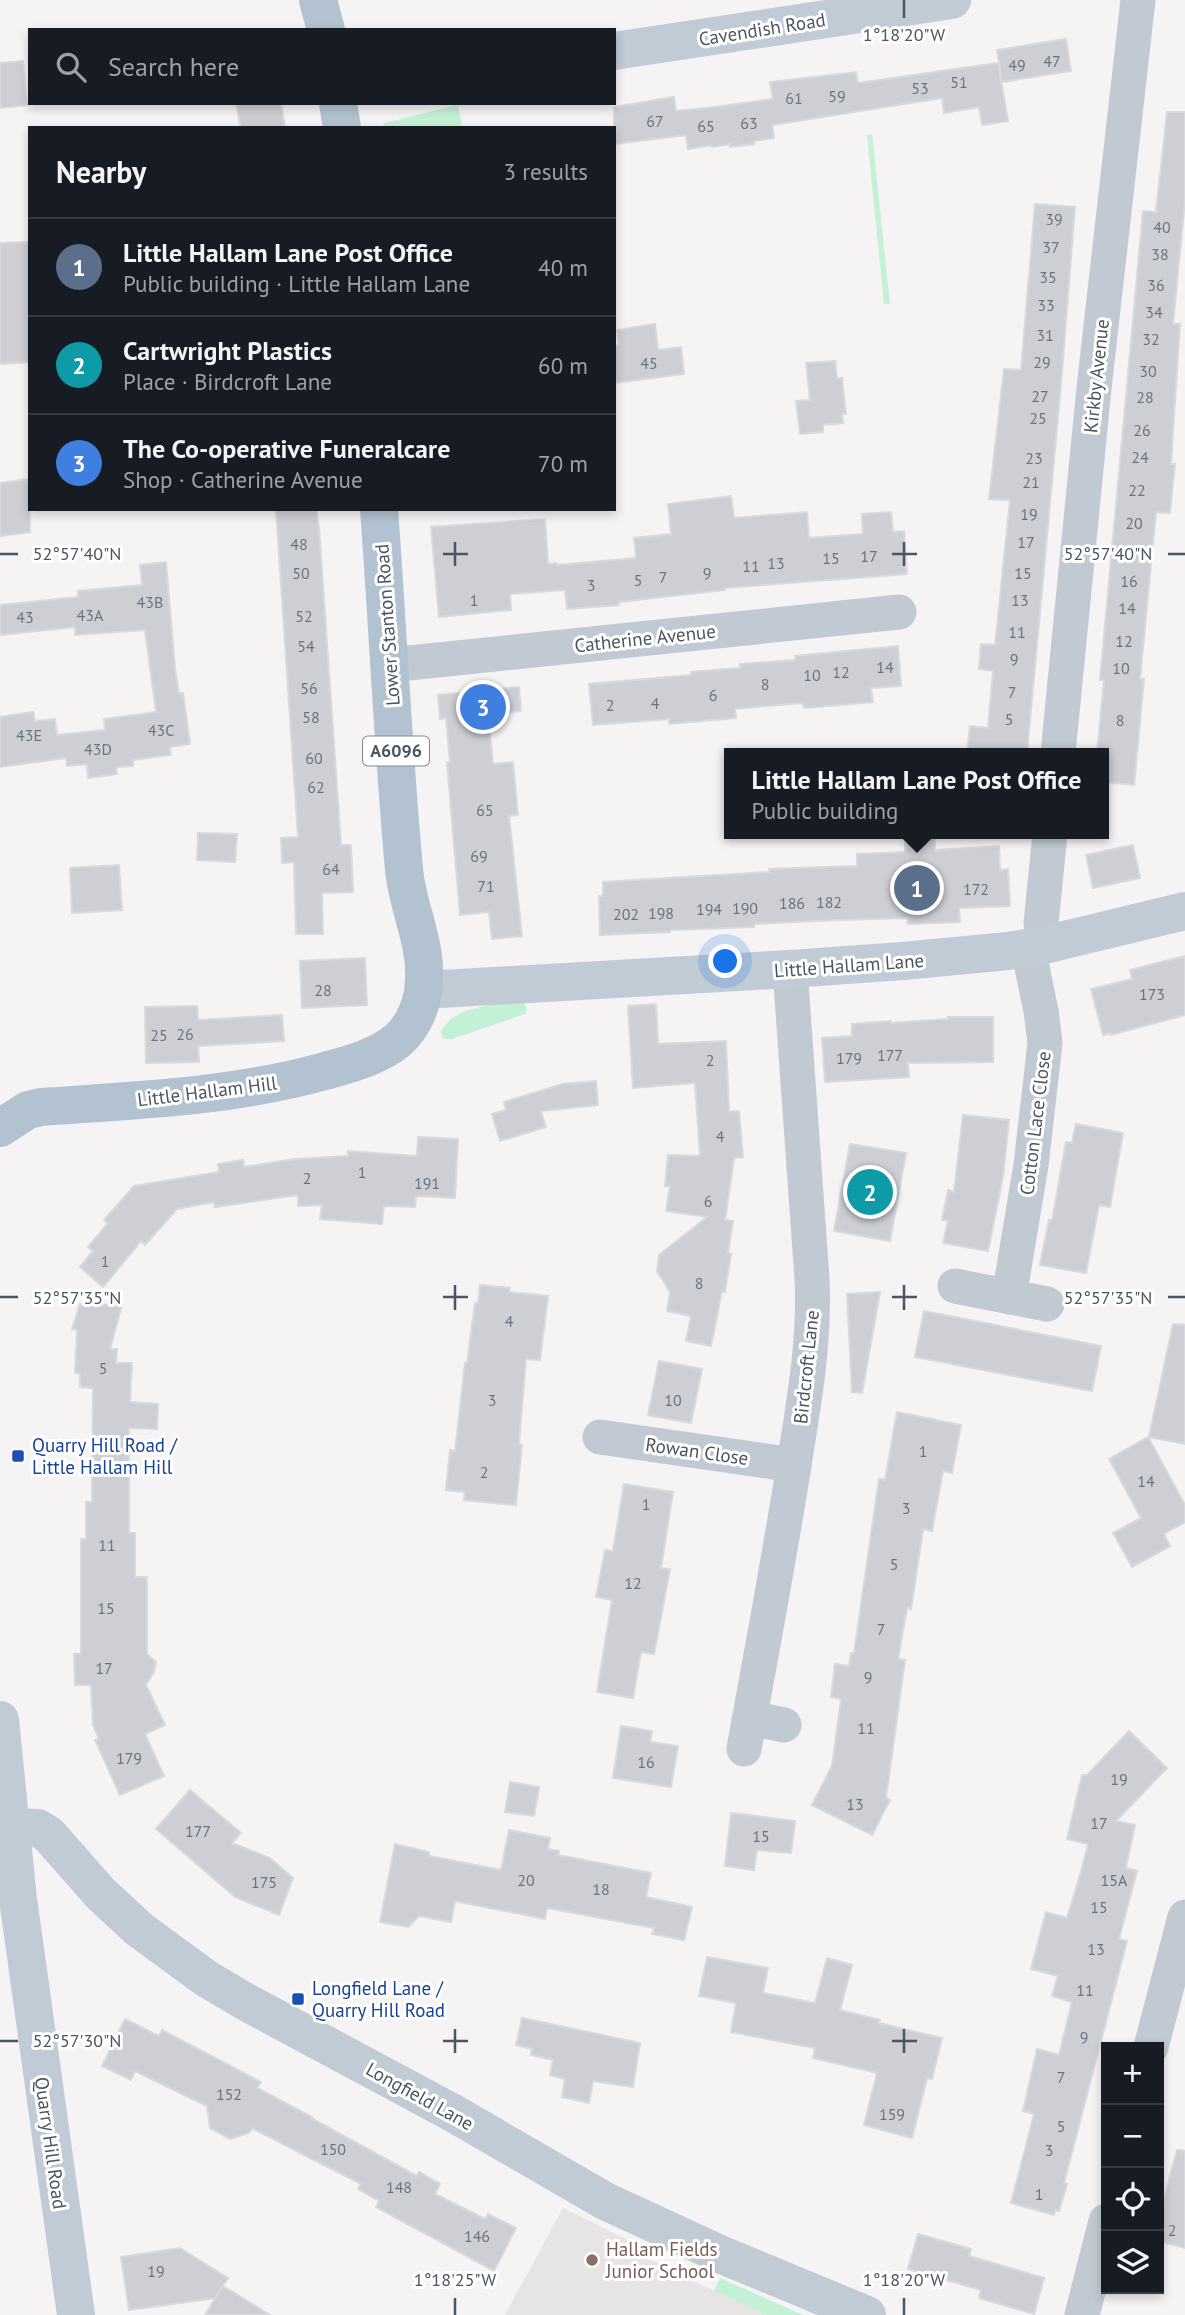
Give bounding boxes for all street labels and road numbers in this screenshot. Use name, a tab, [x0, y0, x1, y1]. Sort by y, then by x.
street label: Cavendish Road	[697, 7, 827, 51]
street label: Kirkby Avenue	[1078, 318, 1114, 434]
street label: Lower Stanton Road	[369, 543, 405, 707]
street label: Catherine Avenue	[573, 619, 717, 657]
road number: A6096	[363, 736, 429, 766]
street label: Little Hallam Lane	[773, 948, 925, 982]
street label: Cotton Lace Close	[1014, 1050, 1056, 1196]
street label: Little Hallam Hill	[136, 1070, 279, 1111]
street label: Birdcroft Lane	[788, 1309, 824, 1425]
street label: Rowan Close	[644, 1432, 750, 1470]
street label: Longfield Lane	[362, 2057, 478, 2135]
street label: Quarry Hill Road	[30, 2075, 72, 2211]

